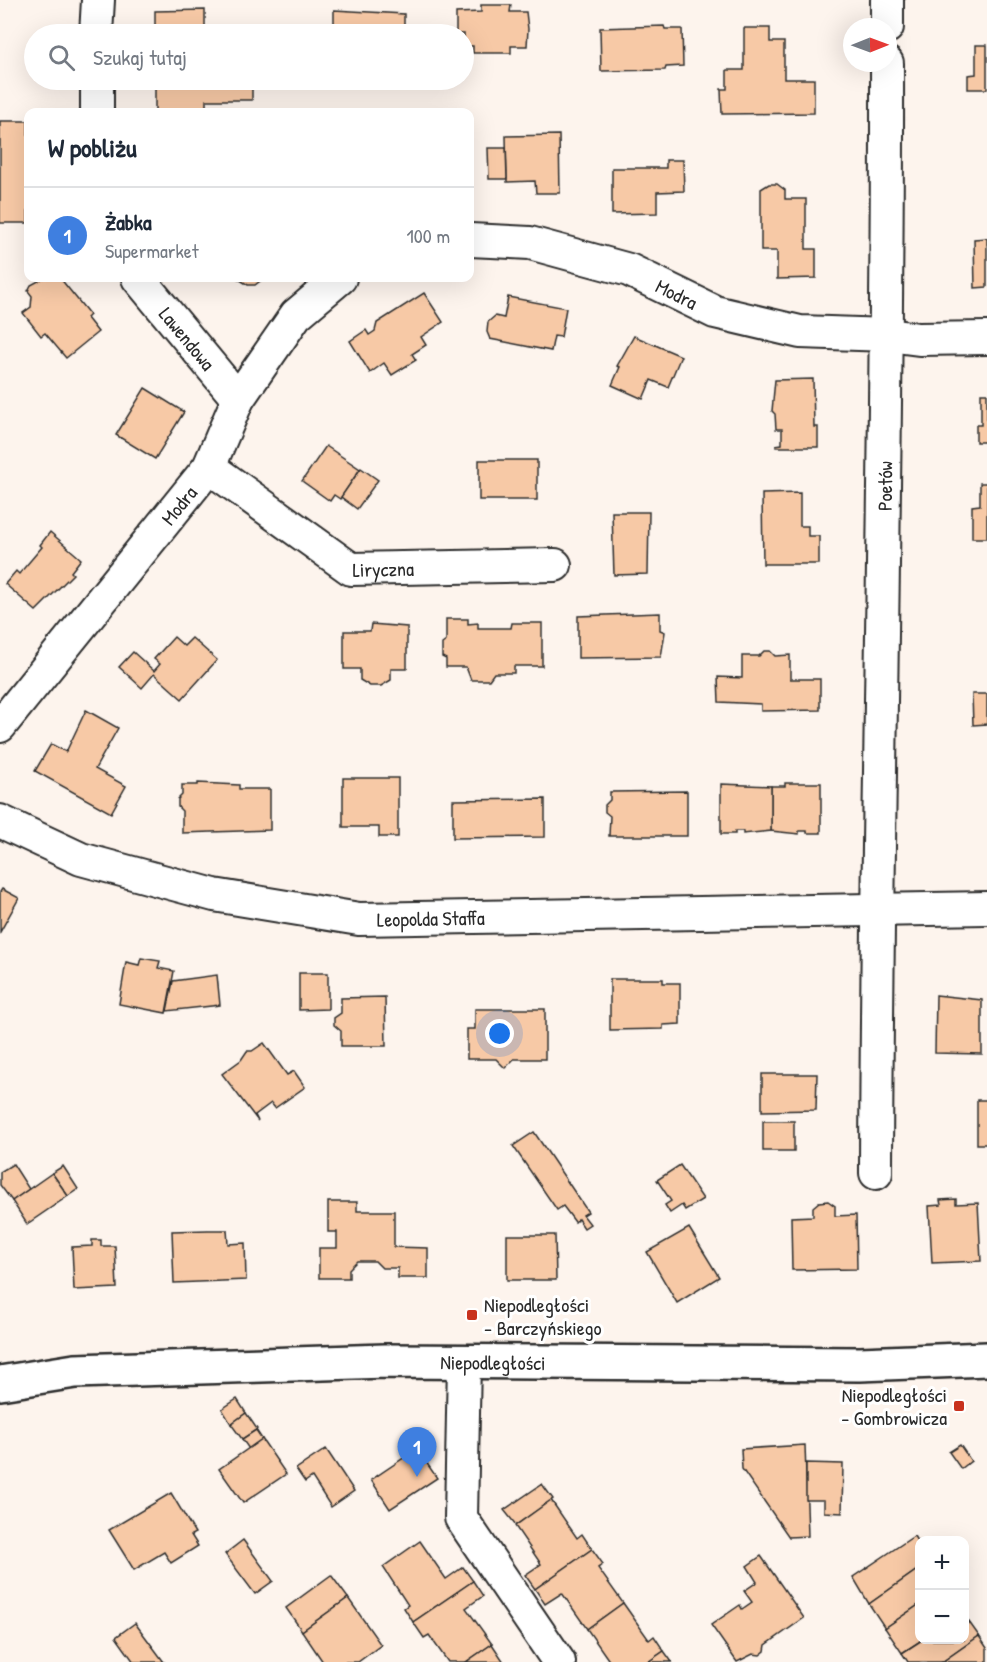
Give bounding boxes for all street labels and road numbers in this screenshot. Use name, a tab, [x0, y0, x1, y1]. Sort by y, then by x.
street label: Modra	[652, 272, 702, 315]
street label: Lawendowa	[154, 301, 222, 376]
street label: Poetów	[870, 461, 898, 511]
street label: Modra	[154, 480, 203, 530]
street label: Liryczna	[352, 554, 414, 582]
street label: Leopolda Staffa	[377, 903, 485, 932]
street label: Niepodległości	[440, 1348, 546, 1376]

